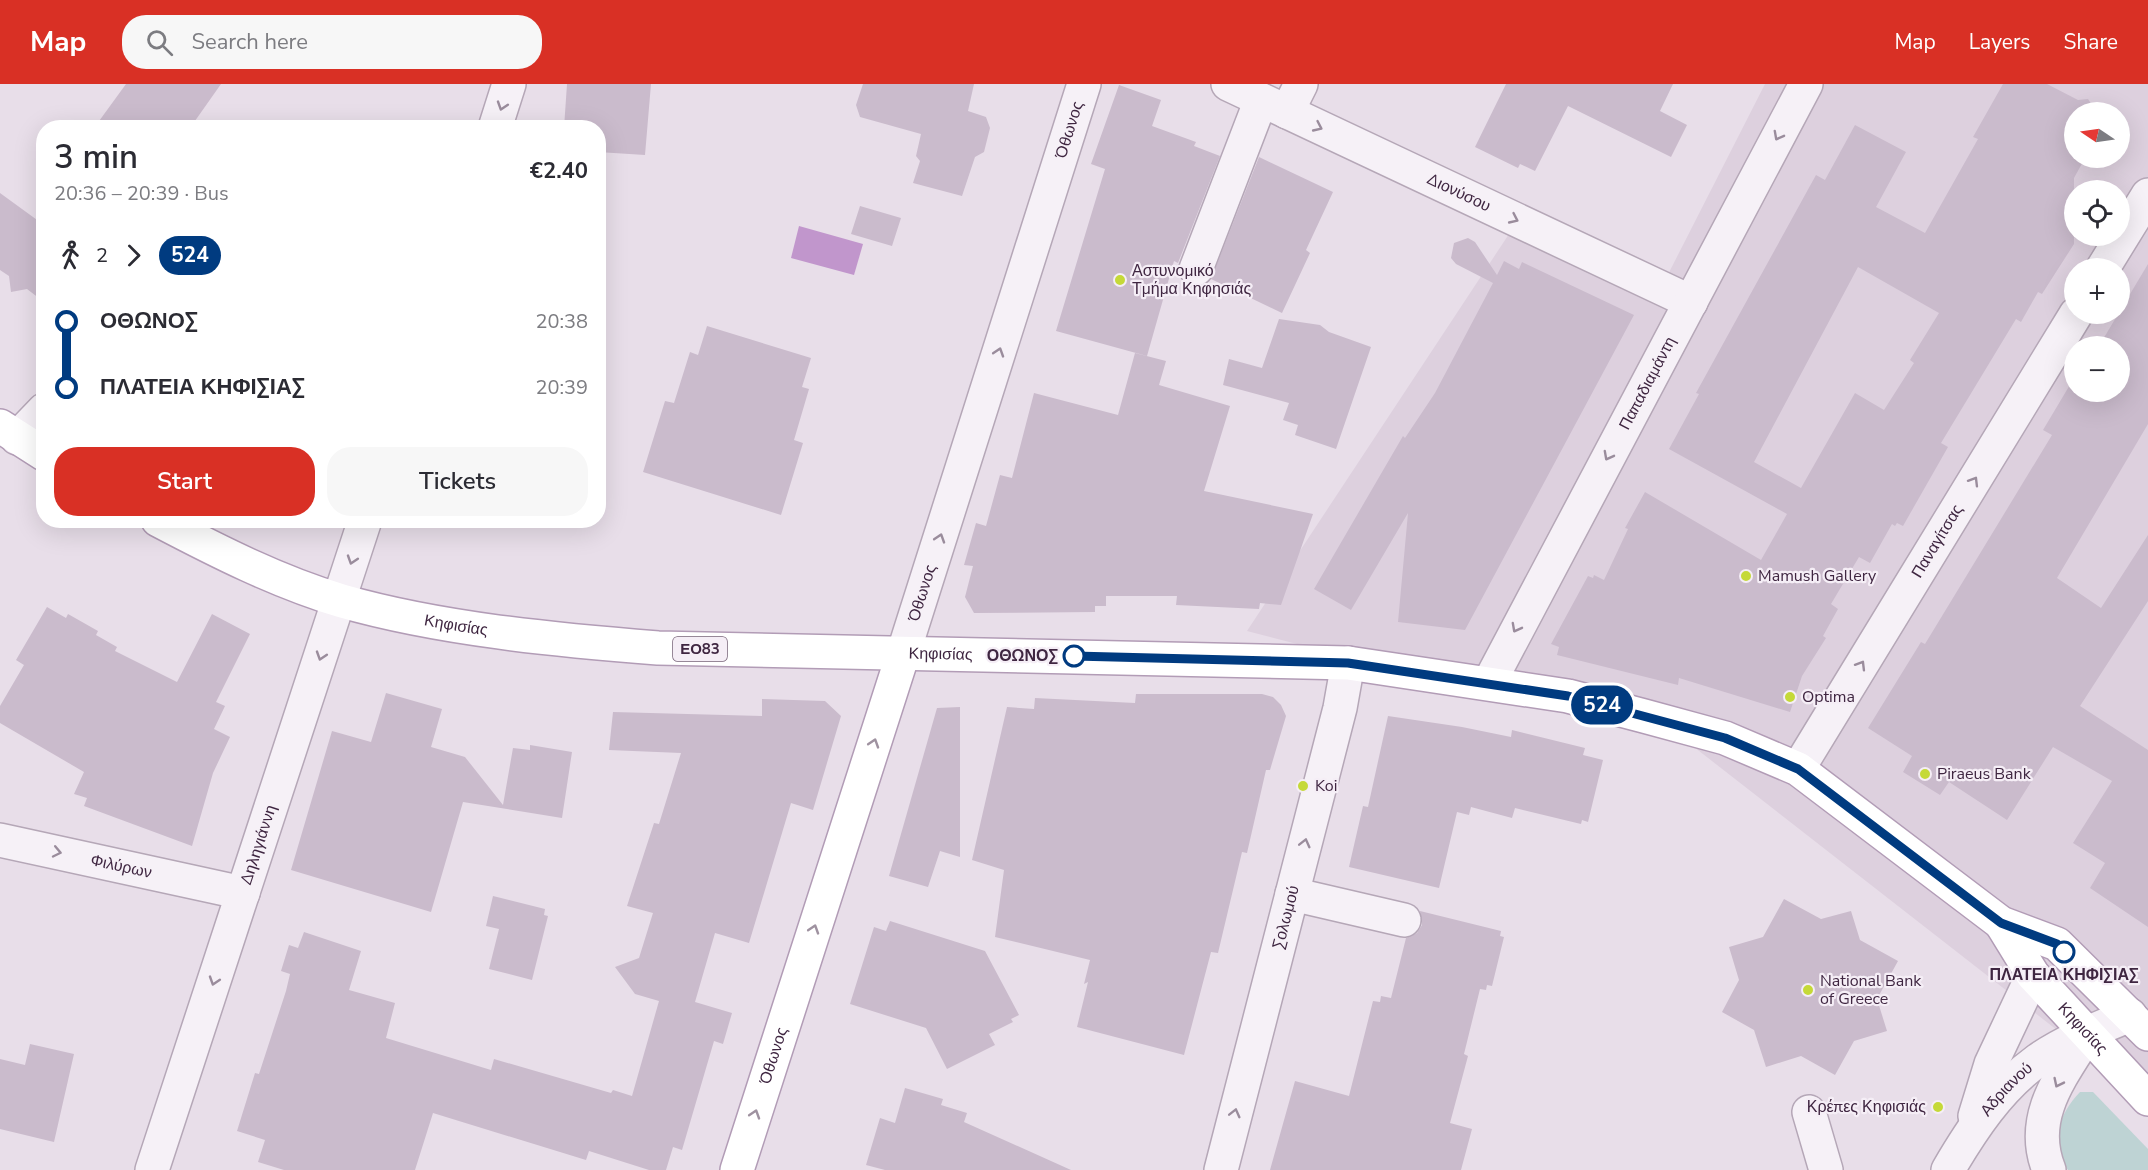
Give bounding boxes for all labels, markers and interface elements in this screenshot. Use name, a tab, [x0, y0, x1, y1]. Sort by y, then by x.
search box	[122, 15, 542, 69]
text: Map	[30, 23, 86, 61]
icon: search	[143, 26, 176, 59]
text: Search here	[191, 27, 308, 57]
text: Map	[1894, 28, 1936, 56]
text: Layers	[1969, 28, 2030, 56]
text: Share	[2063, 28, 2118, 56]
street label: Όθωνος	[1050, 98, 1089, 162]
one-way arrow	[496, 100, 509, 111]
north arrow	[2064, 102, 2130, 168]
map controls	[2064, 102, 2130, 402]
one-way arrow	[1312, 119, 1323, 131]
one-way arrow	[1774, 129, 1785, 140]
text: 3 min	[54, 135, 138, 180]
text: €2.40	[530, 156, 588, 186]
street label: Διονύσου	[1423, 168, 1494, 217]
text: 20:36 – 20:39 · Bus	[54, 180, 229, 207]
button: locate	[2064, 180, 2130, 246]
one-way arrow	[1508, 211, 1519, 223]
icon: walk	[54, 239, 87, 272]
icon: forward	[117, 239, 150, 272]
text: 524	[171, 241, 209, 269]
text: 2	[96, 242, 108, 269]
button: +	[2064, 258, 2130, 324]
place label: Αστυνομικό Τμήμα Κηφησιάς	[1132, 260, 1252, 300]
marker: Αστυνομικό Τμήμα Κηφησιάς	[1113, 273, 1127, 287]
text: ΟΘΩΝΟΣ	[100, 306, 198, 336]
text: 20:38	[535, 308, 588, 335]
street label: Παπαδιαμάντη	[1614, 333, 1681, 434]
button: −	[2064, 336, 2130, 402]
one-way arrow	[992, 347, 1004, 358]
text: ΠΛΑΤΕΙΑ ΚΗΦΙΣΙΑΣ	[100, 372, 305, 402]
text: 20:39	[535, 374, 588, 401]
button: Start	[54, 447, 315, 516]
button: Tickets	[327, 447, 588, 516]
one-way arrow	[1604, 450, 1615, 461]
one-way arrow	[1966, 476, 1977, 487]
street label: Παναγίτσας	[1906, 500, 1968, 582]
one-way arrow	[932, 533, 945, 544]
one-way arrow	[347, 554, 359, 565]
street label: Όθωνος	[903, 562, 942, 625]
place label: Mamush Gallery	[1758, 565, 1877, 587]
marker: Mamush Gallery	[1739, 569, 1753, 583]
street label: Κηφισίας	[422, 609, 489, 641]
one-way arrow	[1512, 622, 1523, 633]
road number: ΕΟ83	[673, 637, 727, 661]
street label: Κηφισίας	[908, 642, 973, 666]
place label: ΟΘΩΝΟΣ	[987, 645, 1058, 667]
marker: ΟΘΩΝΟΣ	[1063, 645, 1085, 667]
one-way arrow	[316, 650, 328, 661]
one-way arrow	[1854, 661, 1866, 671]
line badge: 524	[1568, 686, 1636, 724]
place label: Optima	[1802, 686, 1855, 708]
marker: Optima	[1783, 690, 1797, 704]
text: 524	[1583, 691, 1621, 719]
one-way arrow	[867, 738, 879, 749]
place label: Piraeus Bank	[1937, 763, 2032, 785]
marker: Piraeus Bank	[1918, 767, 1932, 781]
place label: Koi	[1315, 775, 1337, 797]
marker: Koi	[1296, 779, 1310, 793]
street label: Δηληγιάννη	[235, 802, 282, 888]
one-way arrow	[1297, 838, 1310, 848]
one-way arrow	[52, 845, 62, 858]
street label: Φιλύρων	[88, 849, 154, 884]
street label: Σολωμού	[1267, 883, 1305, 952]
one-way arrow	[807, 924, 820, 935]
marker: ΠΛΑΤΕΙΑ ΚΗΦΙΣΙΑΣ	[2053, 941, 2075, 963]
place label: ΠΛΑΤΕΙΑ ΚΗΦΙΣΙΑΣ	[1989, 964, 2139, 986]
place label: National Bank of Greece	[1820, 970, 1922, 1010]
one-way arrow	[209, 975, 221, 986]
marker: National Bank of Greece	[1801, 983, 1815, 997]
street label: Κηφισίας	[2053, 998, 2113, 1060]
street label: Όθωνος	[754, 1024, 793, 1088]
street label: Αδριανού	[1975, 1057, 2037, 1121]
one-way arrow	[2054, 1077, 2065, 1088]
place label: Κρέπες Κηφισιάς	[1807, 1096, 1926, 1118]
marker: Κρέπες Κηφισιάς	[1931, 1100, 1945, 1114]
one-way arrow	[748, 1109, 760, 1120]
one-way arrow	[1228, 1109, 1241, 1119]

